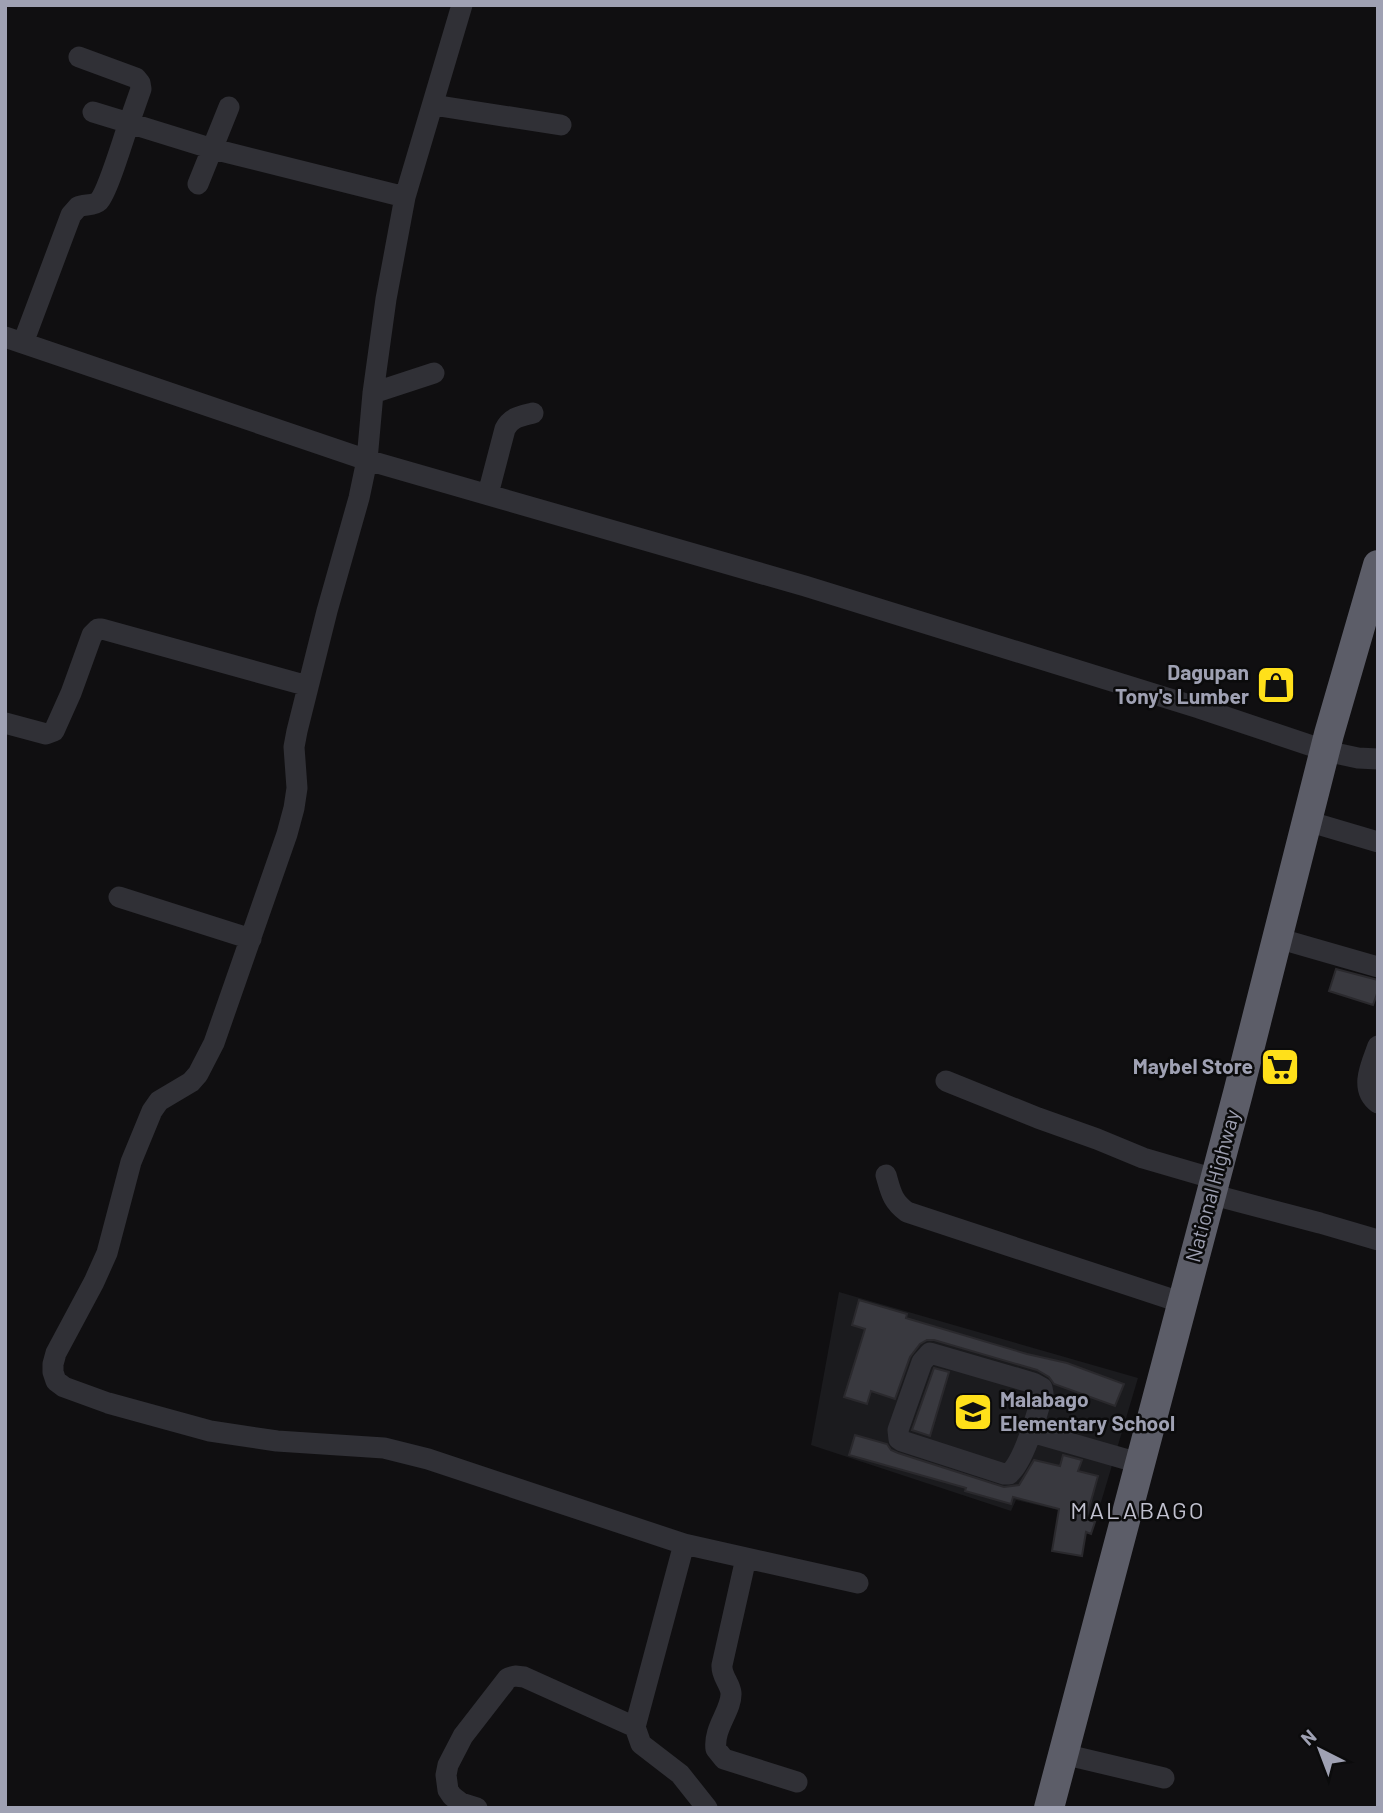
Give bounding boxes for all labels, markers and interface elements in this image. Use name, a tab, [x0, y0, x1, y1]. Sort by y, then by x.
place label: Dagupan Tony's Lumber	[1115, 659, 1249, 708]
shop icon: Dagupan Tony's Lumber	[1255, 664, 1297, 706]
supermarket icon: Maybel Store	[1259, 1046, 1301, 1088]
place label: Maybel Store	[1133, 1053, 1253, 1078]
street label: National Highway	[1179, 1106, 1244, 1265]
place label: Malabago Elementary School	[1000, 1386, 1175, 1435]
school or university icon: Malabago Elementary School	[952, 1391, 994, 1433]
district label: MALABAGO	[1070, 1495, 1206, 1524]
north arrow	[1285, 1715, 1355, 1785]
text: N	[1296, 1724, 1321, 1750]

